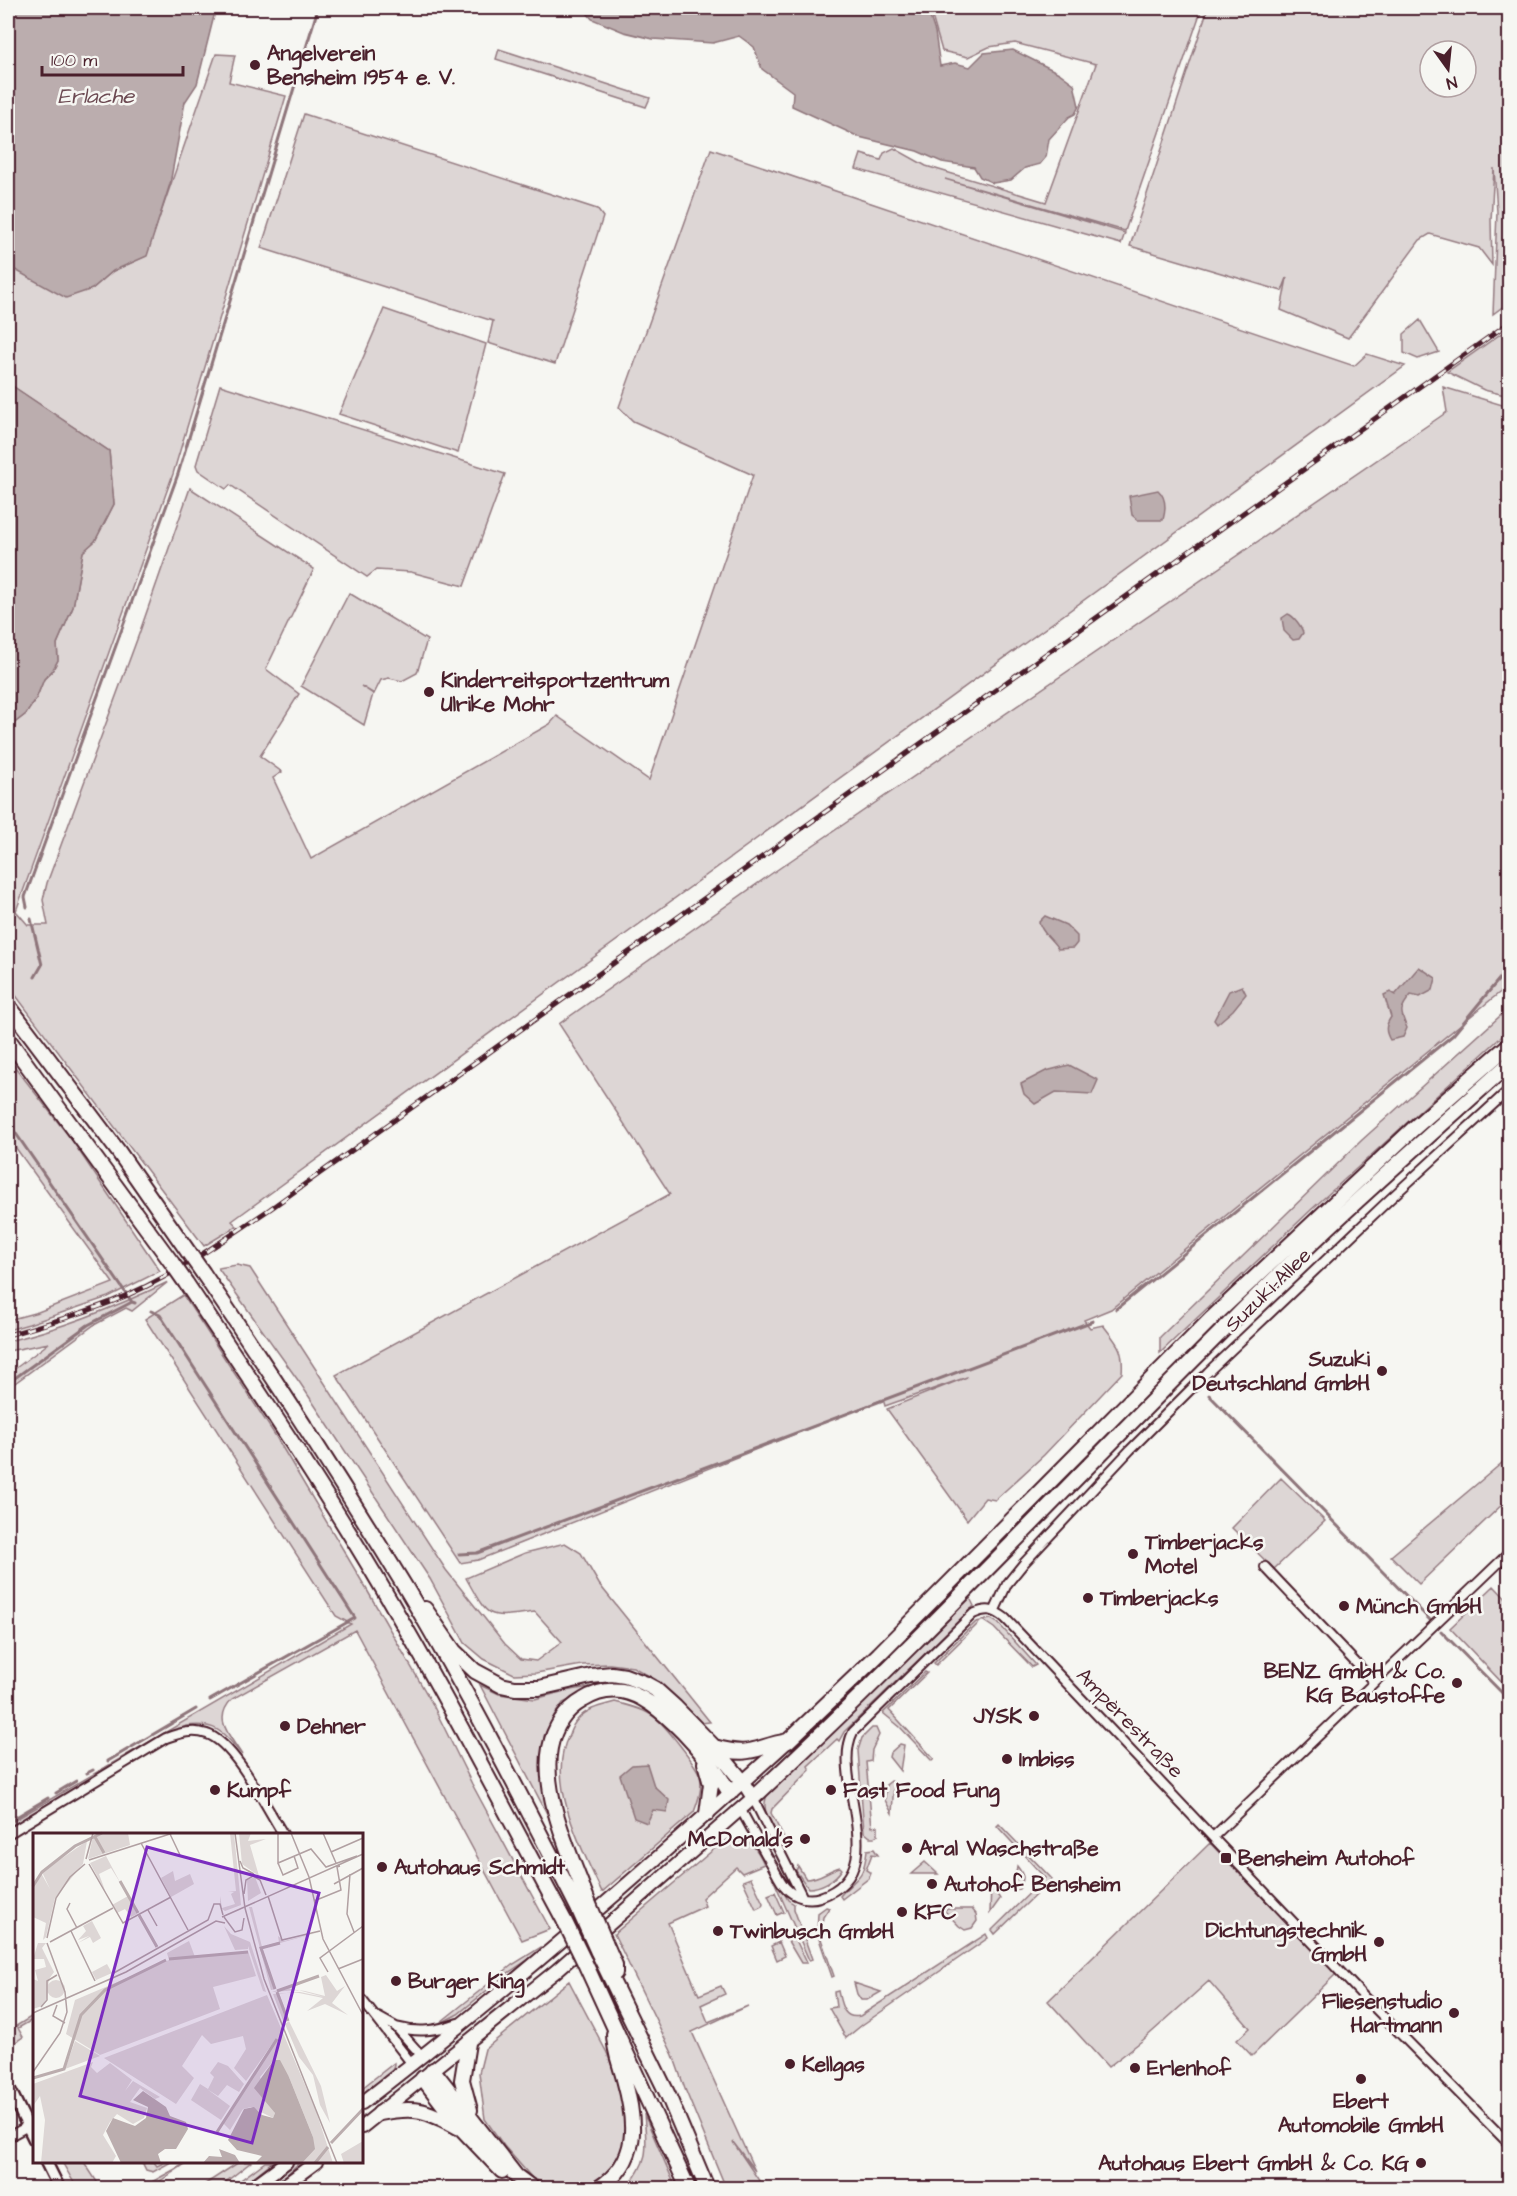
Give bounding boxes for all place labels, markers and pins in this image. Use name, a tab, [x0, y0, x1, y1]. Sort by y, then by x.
place label: Angelverein Bensheim 1954 e. V.	[267, 39, 455, 92]
marker: Angelverein Bensheim 1954 e. V.	[248, 58, 262, 72]
place label: Kinderreitsportzentrum Ulrike Mohr	[441, 666, 670, 719]
marker: Kinderreitsportzentrum Ulrike Mohr	[422, 685, 436, 699]
place label: Suzuki Deutschland GmbH	[1193, 1345, 1371, 1398]
marker: Suzuki Deutschland GmbH	[1375, 1364, 1389, 1378]
place label: Timberjacks Motel	[1144, 1528, 1264, 1581]
marker: Timberjacks Motel	[1126, 1547, 1140, 1561]
place label: Timberjacks	[1099, 1584, 1219, 1614]
marker: Timberjacks	[1081, 1591, 1095, 1605]
place label: Münch GmbH	[1356, 1592, 1482, 1621]
marker: Münch GmbH	[1337, 1599, 1351, 1613]
place label: BENZ GmbH & Co. KG Baustoffe	[1264, 1657, 1446, 1710]
marker: BENZ GmbH & Co. KG Baustoffe	[1450, 1676, 1464, 1690]
place label: JYSK	[972, 1702, 1022, 1731]
marker: JYSK	[1027, 1709, 1041, 1723]
place label: Dehner	[297, 1712, 366, 1741]
marker: Dehner	[278, 1719, 292, 1733]
place label: Imbiss	[1019, 1745, 1075, 1774]
marker: Imbiss	[1000, 1752, 1014, 1766]
place label: Kumpf	[227, 1776, 291, 1806]
place label: Fast Food Fung	[843, 1776, 1000, 1807]
marker: Kumpf	[208, 1783, 222, 1797]
marker: Fast Food Fung	[824, 1783, 838, 1797]
place label: McDonald's	[688, 1825, 793, 1854]
marker: McDonald's	[798, 1832, 812, 1846]
place label: Aral Waschstraße	[919, 1834, 1099, 1863]
marker: Aral Waschstraße	[900, 1841, 914, 1855]
place label: Bensheim Autohof	[1238, 1844, 1415, 1873]
marker: Bensheim Autohof	[1219, 1851, 1233, 1865]
place label: Autohaus Schmidt	[394, 1853, 566, 1882]
marker: Autohaus Schmidt	[375, 1860, 389, 1874]
place label: Autohof Bensheim	[944, 1870, 1121, 1899]
marker: Autohof Bensheim	[925, 1877, 939, 1891]
place label: KFC	[914, 1898, 956, 1927]
marker: KFC	[895, 1905, 909, 1919]
place label: Dichtungstechnik GmbH	[1205, 1916, 1367, 1969]
place label: Twinbusch GmbH	[729, 1917, 895, 1946]
marker: Twinbusch GmbH	[711, 1924, 725, 1938]
marker: Dichtungstechnik GmbH	[1372, 1935, 1386, 1949]
place label: Burger King	[408, 1967, 525, 1998]
marker: Burger King	[389, 1974, 403, 1988]
place label: Fliesenstudio Hartmann	[1322, 1987, 1442, 2040]
marker: Fliesenstudio Hartmann	[1447, 2006, 1461, 2020]
place label: Kellgas	[802, 2050, 865, 2081]
place label: Erlenhof	[1147, 2054, 1231, 2083]
marker: Kellgas	[783, 2057, 797, 2071]
marker: Erlenhof	[1128, 2061, 1142, 2075]
marker: Ebert Automobile GmbH	[1354, 2072, 1368, 2086]
place label: Ebert Automobile GmbH	[1278, 2087, 1444, 2140]
place label: Autohaus Ebert GmbH & Co. KG	[1098, 2149, 1409, 2178]
marker: Autohaus Ebert GmbH & Co. KG	[1414, 2156, 1428, 2170]

